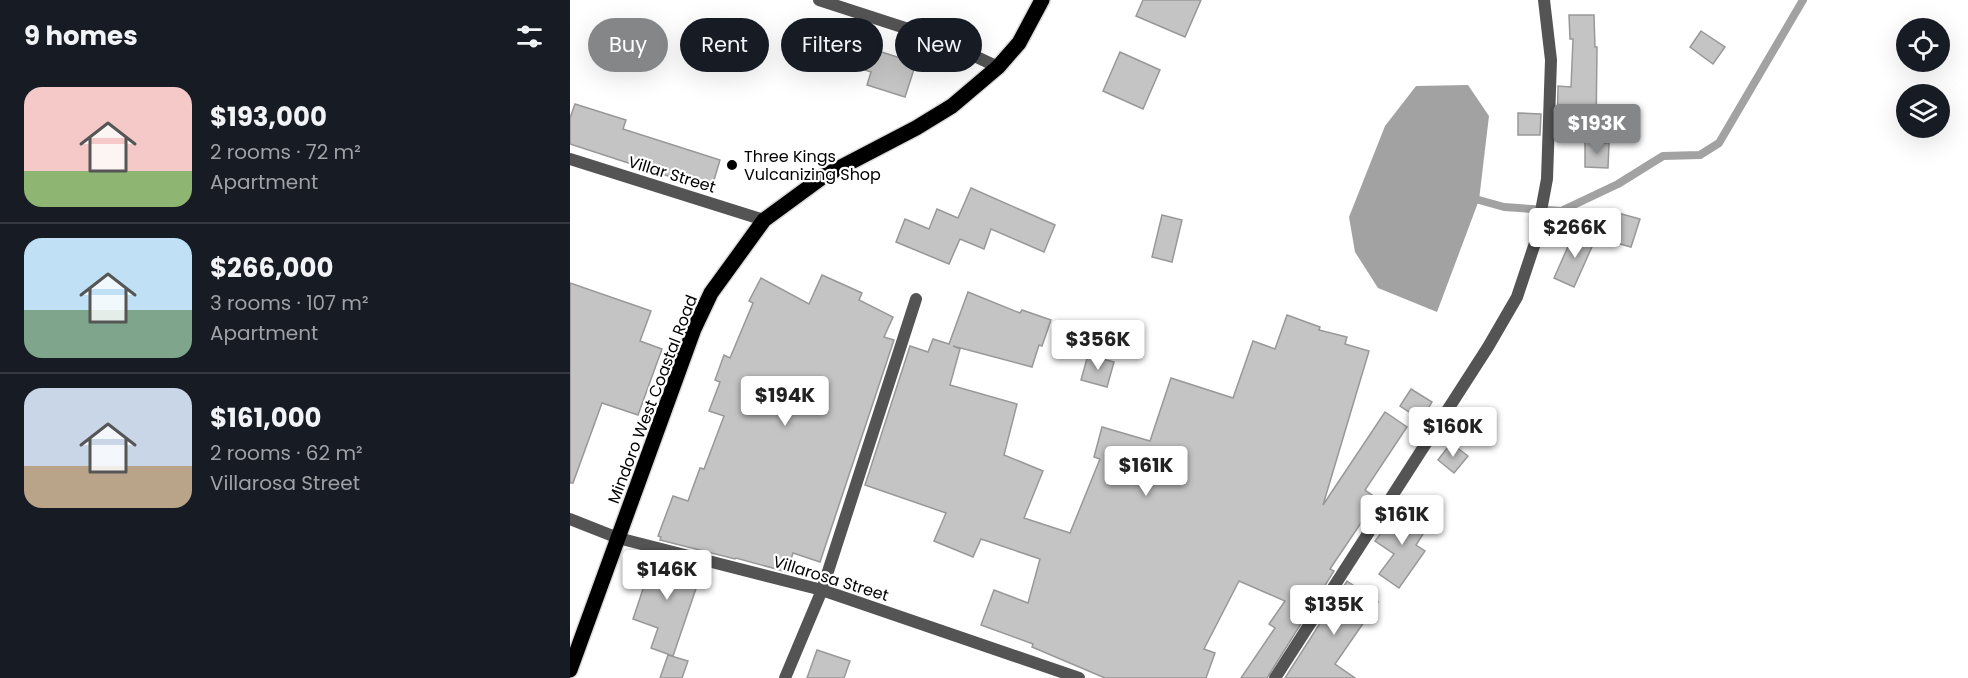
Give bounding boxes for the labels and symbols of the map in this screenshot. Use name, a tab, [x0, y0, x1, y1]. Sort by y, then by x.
pin: $193K	[1555, 104, 1639, 155]
place label: Three Kings Vulcanizing Shop	[744, 145, 881, 186]
street label: Villar Street	[625, 150, 719, 199]
marker: Three Kings Vulcanizing Shop	[725, 158, 739, 172]
pin: $266K	[1533, 208, 1617, 259]
street label: Mindoro West Coastal Road	[602, 292, 703, 507]
pin: $356K	[1056, 320, 1140, 371]
pin: $194K	[743, 376, 827, 427]
pin: $160K	[1411, 407, 1495, 458]
pin: $161K	[1104, 446, 1188, 497]
pin: $161K	[1360, 495, 1444, 546]
pin: $146K	[625, 550, 709, 601]
street label: Villarosa Street	[770, 550, 892, 607]
pin: $135K	[1292, 585, 1376, 636]

